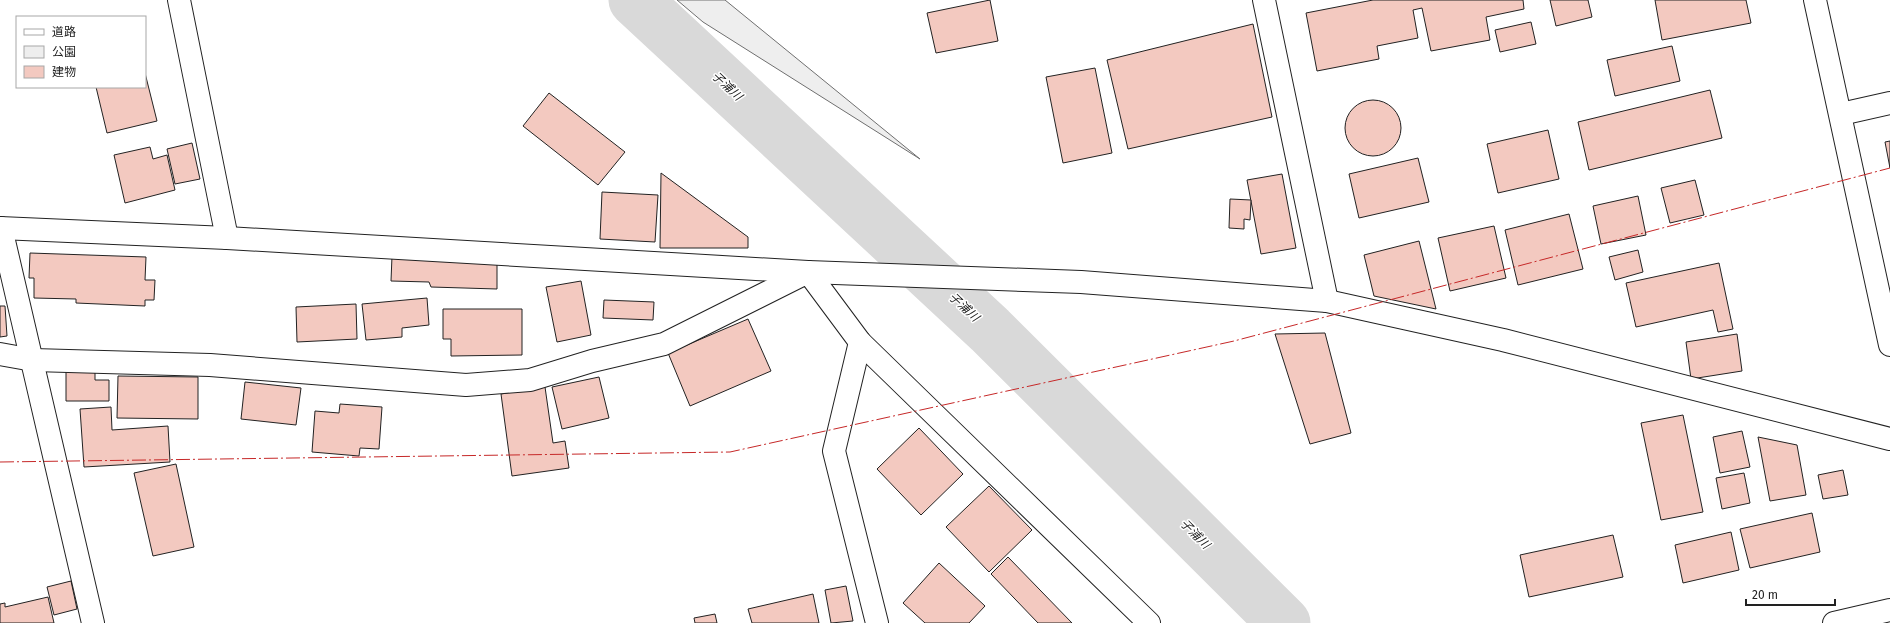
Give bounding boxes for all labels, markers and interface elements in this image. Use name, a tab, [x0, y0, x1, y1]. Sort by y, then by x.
legend	[16, 16, 146, 88]
text: 道路	[52, 25, 76, 39]
text: 公園	[52, 45, 76, 59]
text: 建物	[52, 65, 76, 79]
water label: 子浦川	[709, 69, 746, 105]
water label: 子浦川	[946, 290, 983, 326]
water label: 子浦川	[1177, 516, 1214, 553]
scale bar	[1746, 581, 1835, 607]
text: 20 m	[1752, 588, 1778, 602]

